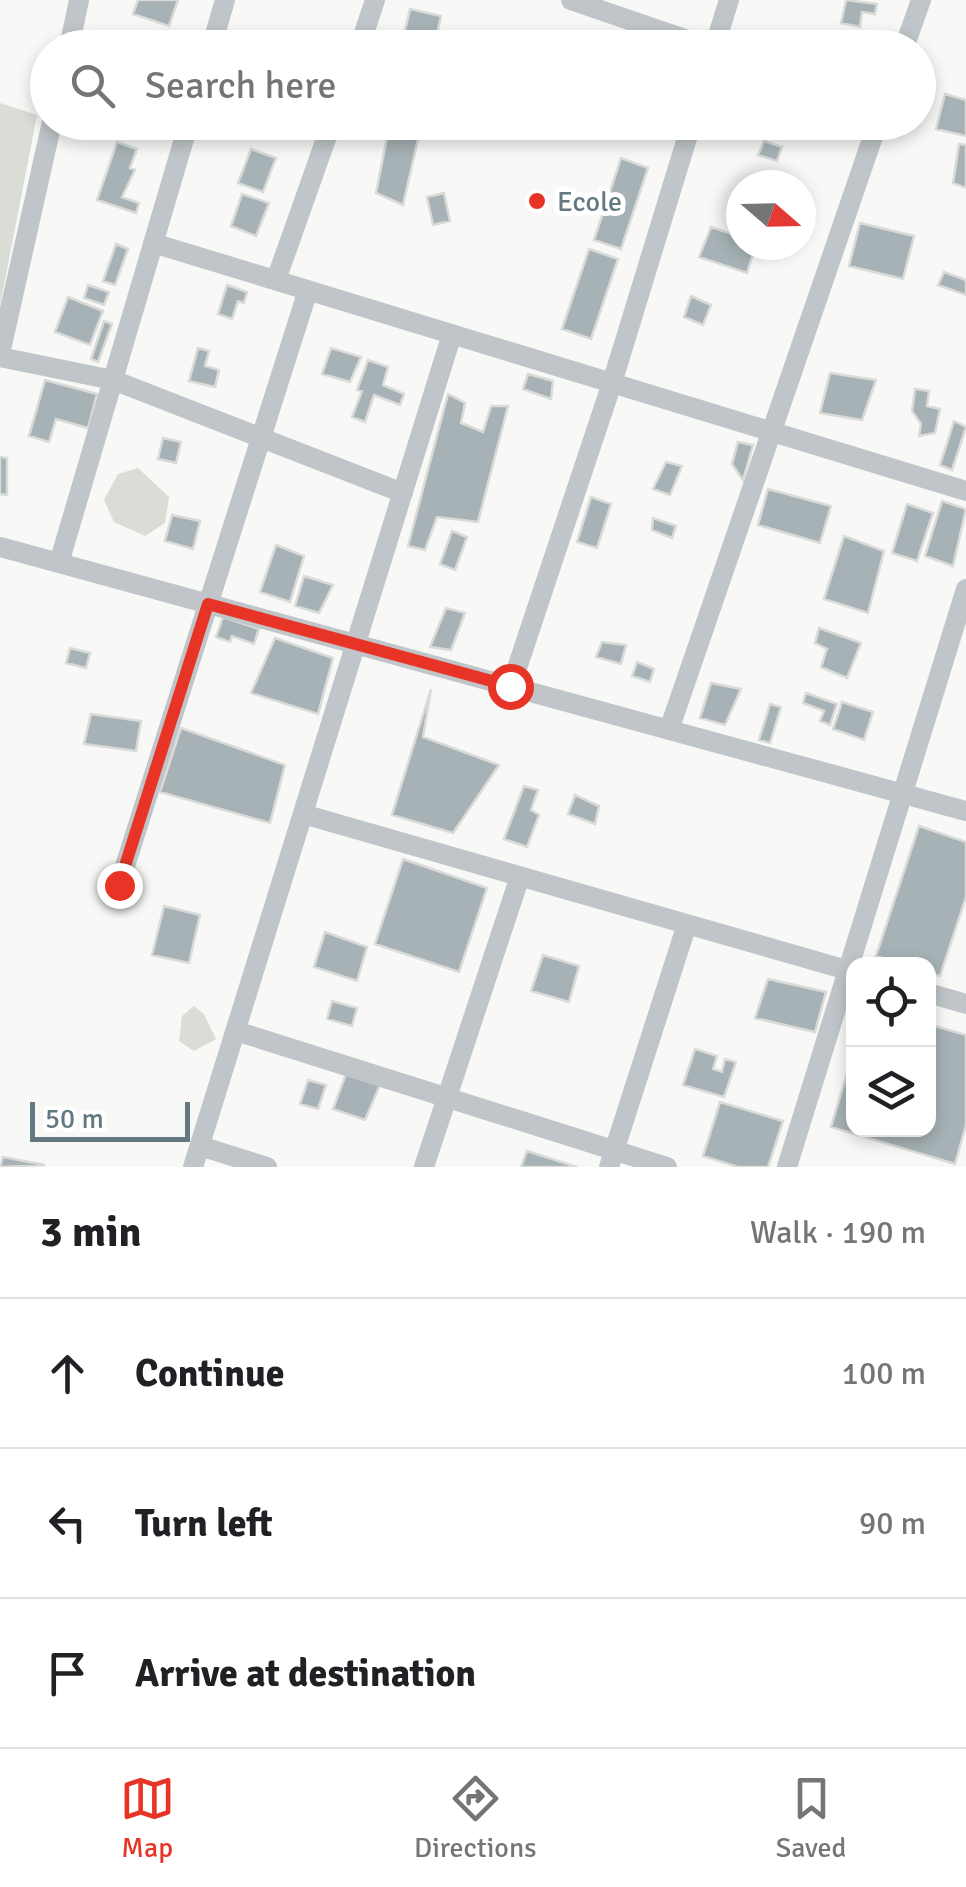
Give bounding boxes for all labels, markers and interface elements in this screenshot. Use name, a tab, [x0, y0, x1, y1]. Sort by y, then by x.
search box	[30, 30, 936, 140]
icon: search	[65, 58, 120, 113]
text: Search here	[145, 62, 337, 109]
north arrow	[726, 170, 816, 260]
place label: Ecole	[557, 185, 622, 219]
marker: Ecole	[526, 190, 548, 212]
route start	[488, 664, 534, 710]
route end	[97, 863, 143, 909]
map controls	[846, 957, 936, 1137]
button: locate	[846, 957, 936, 1047]
button: layers	[846, 1047, 936, 1137]
scale bar	[30, 1097, 190, 1142]
text: 50 m	[45, 1102, 104, 1136]
text: 3 min	[40, 1207, 141, 1258]
text: Walk · 190 m	[750, 1213, 926, 1252]
icon: ahead	[40, 1346, 95, 1401]
text: Continue	[135, 1350, 285, 1397]
text: 100 m	[842, 1354, 926, 1393]
icon: left	[40, 1496, 95, 1551]
text: Turn left	[135, 1500, 273, 1547]
text: 90 m	[859, 1504, 926, 1543]
icon: arrive	[40, 1646, 95, 1701]
text: Arrive at destination	[135, 1650, 476, 1697]
tab: Map	[120, 1771, 175, 1865]
tab: Directions	[414, 1771, 536, 1865]
tab: Saved	[776, 1771, 846, 1865]

